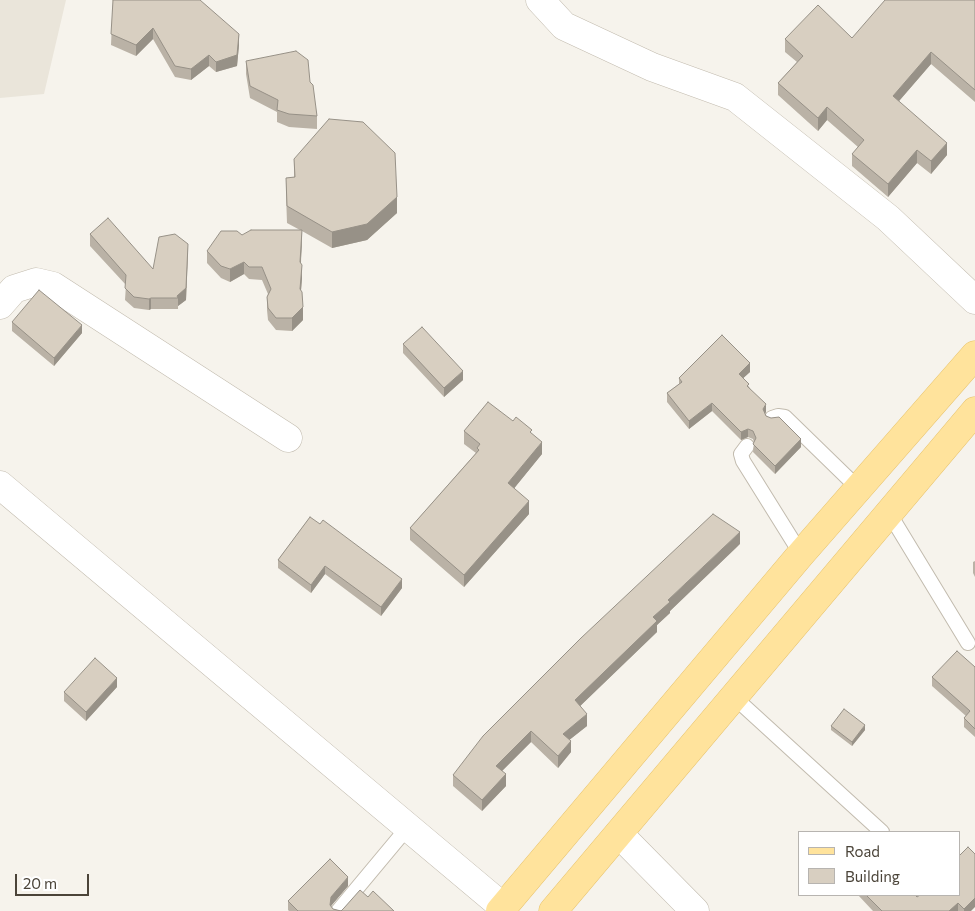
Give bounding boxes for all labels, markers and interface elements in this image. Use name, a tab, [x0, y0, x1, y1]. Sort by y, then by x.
legend	[798, 831, 960, 896]
text: Road	[845, 842, 880, 860]
scale bar	[18, 864, 91, 896]
text: Building	[845, 867, 900, 885]
text: 20 m	[23, 874, 57, 892]

